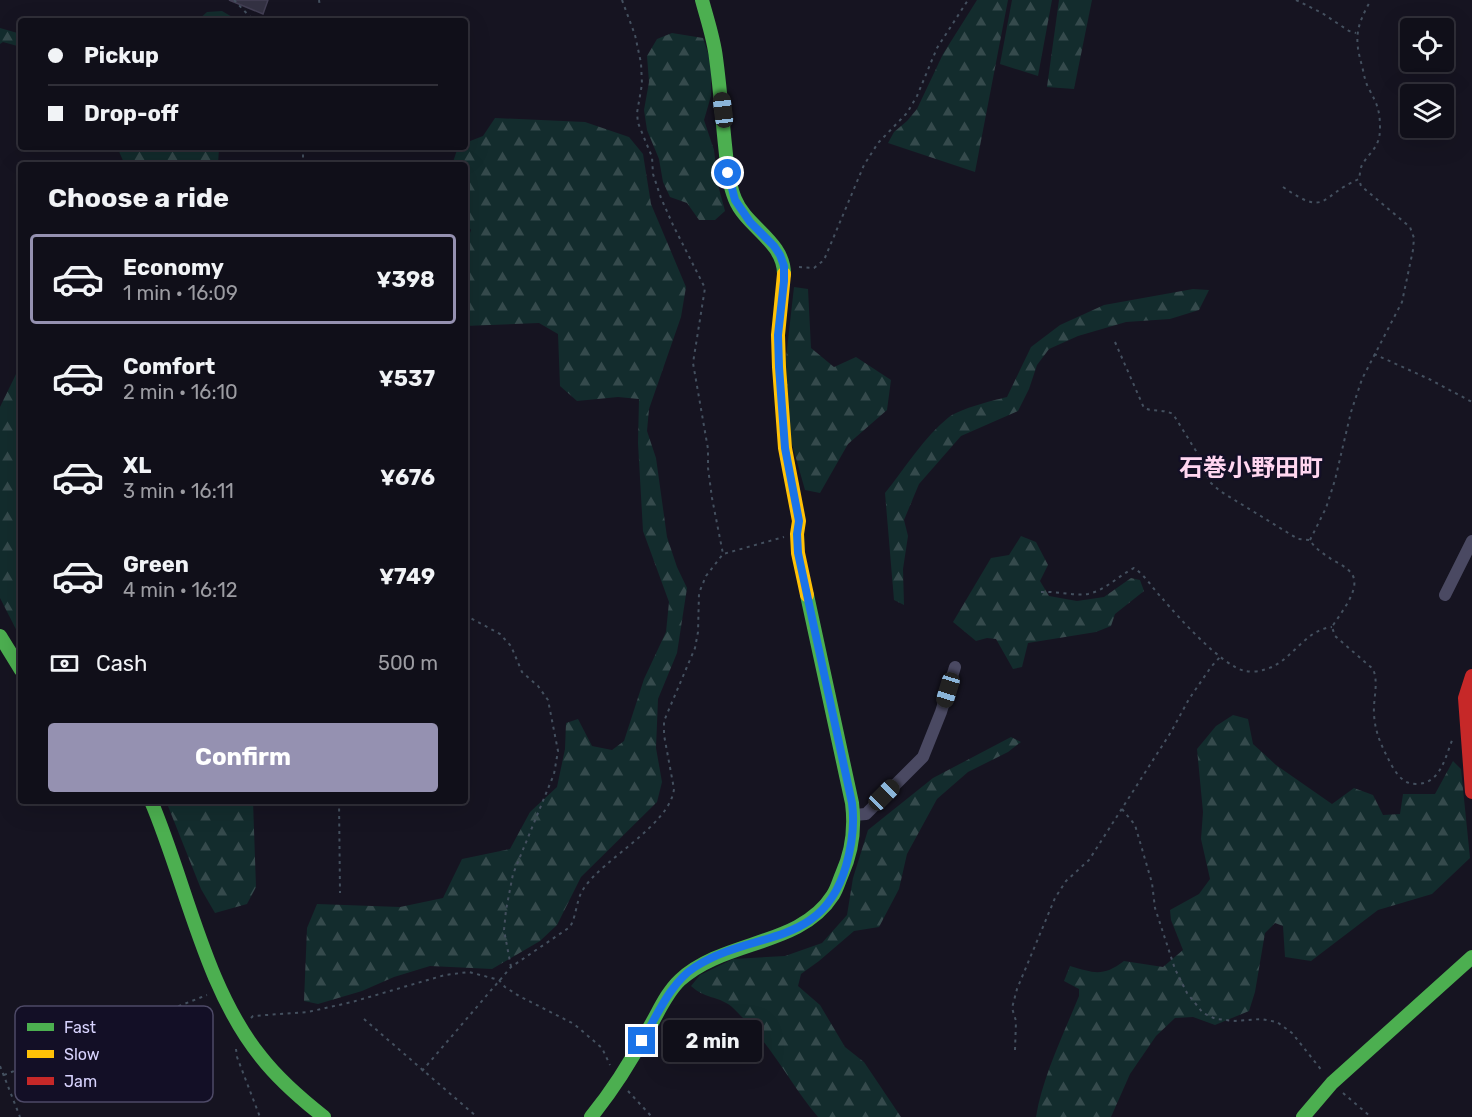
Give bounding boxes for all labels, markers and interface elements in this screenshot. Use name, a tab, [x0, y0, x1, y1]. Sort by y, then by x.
map controls	[1400, 18, 1454, 138]
button: locate	[1400, 18, 1454, 72]
text: Pickup	[84, 42, 159, 69]
button: layers	[1400, 84, 1454, 138]
car	[712, 91, 734, 129]
text: Drop-off	[84, 100, 179, 127]
route start	[714, 159, 741, 186]
text: Choose a ride	[48, 182, 229, 214]
icon: car	[51, 252, 105, 306]
text: Economy	[123, 254, 224, 281]
text: ¥398	[376, 266, 435, 293]
text: 1 min · 16:09	[123, 281, 238, 305]
icon: car	[51, 351, 105, 405]
text: Comfort	[123, 353, 215, 380]
text: ¥537	[379, 365, 435, 392]
text: 2 min · 16:10	[123, 380, 238, 404]
icon: car	[51, 450, 105, 504]
text: XL	[123, 452, 151, 479]
district label: 石巻小野田町	[1179, 454, 1323, 482]
text: ¥676	[380, 464, 435, 491]
text: 3 min · 16:11	[123, 479, 234, 503]
icon: car	[51, 549, 105, 603]
text: Green	[123, 551, 189, 578]
text: ¥749	[379, 563, 435, 590]
text: 4 min · 16:12	[123, 578, 238, 602]
icon: cash	[48, 647, 81, 680]
text: Cash	[96, 650, 147, 677]
text: 500 m	[378, 651, 438, 675]
car	[934, 670, 962, 710]
button: Confirm	[48, 723, 438, 792]
car	[865, 776, 903, 814]
legend	[15, 1006, 213, 1102]
text: Fast	[64, 1018, 96, 1037]
callout: 2 min	[663, 1020, 762, 1062]
route end	[628, 1027, 655, 1054]
text: 2 min	[685, 1029, 740, 1053]
text: Slow	[64, 1045, 100, 1064]
text: Jam	[64, 1072, 97, 1091]

